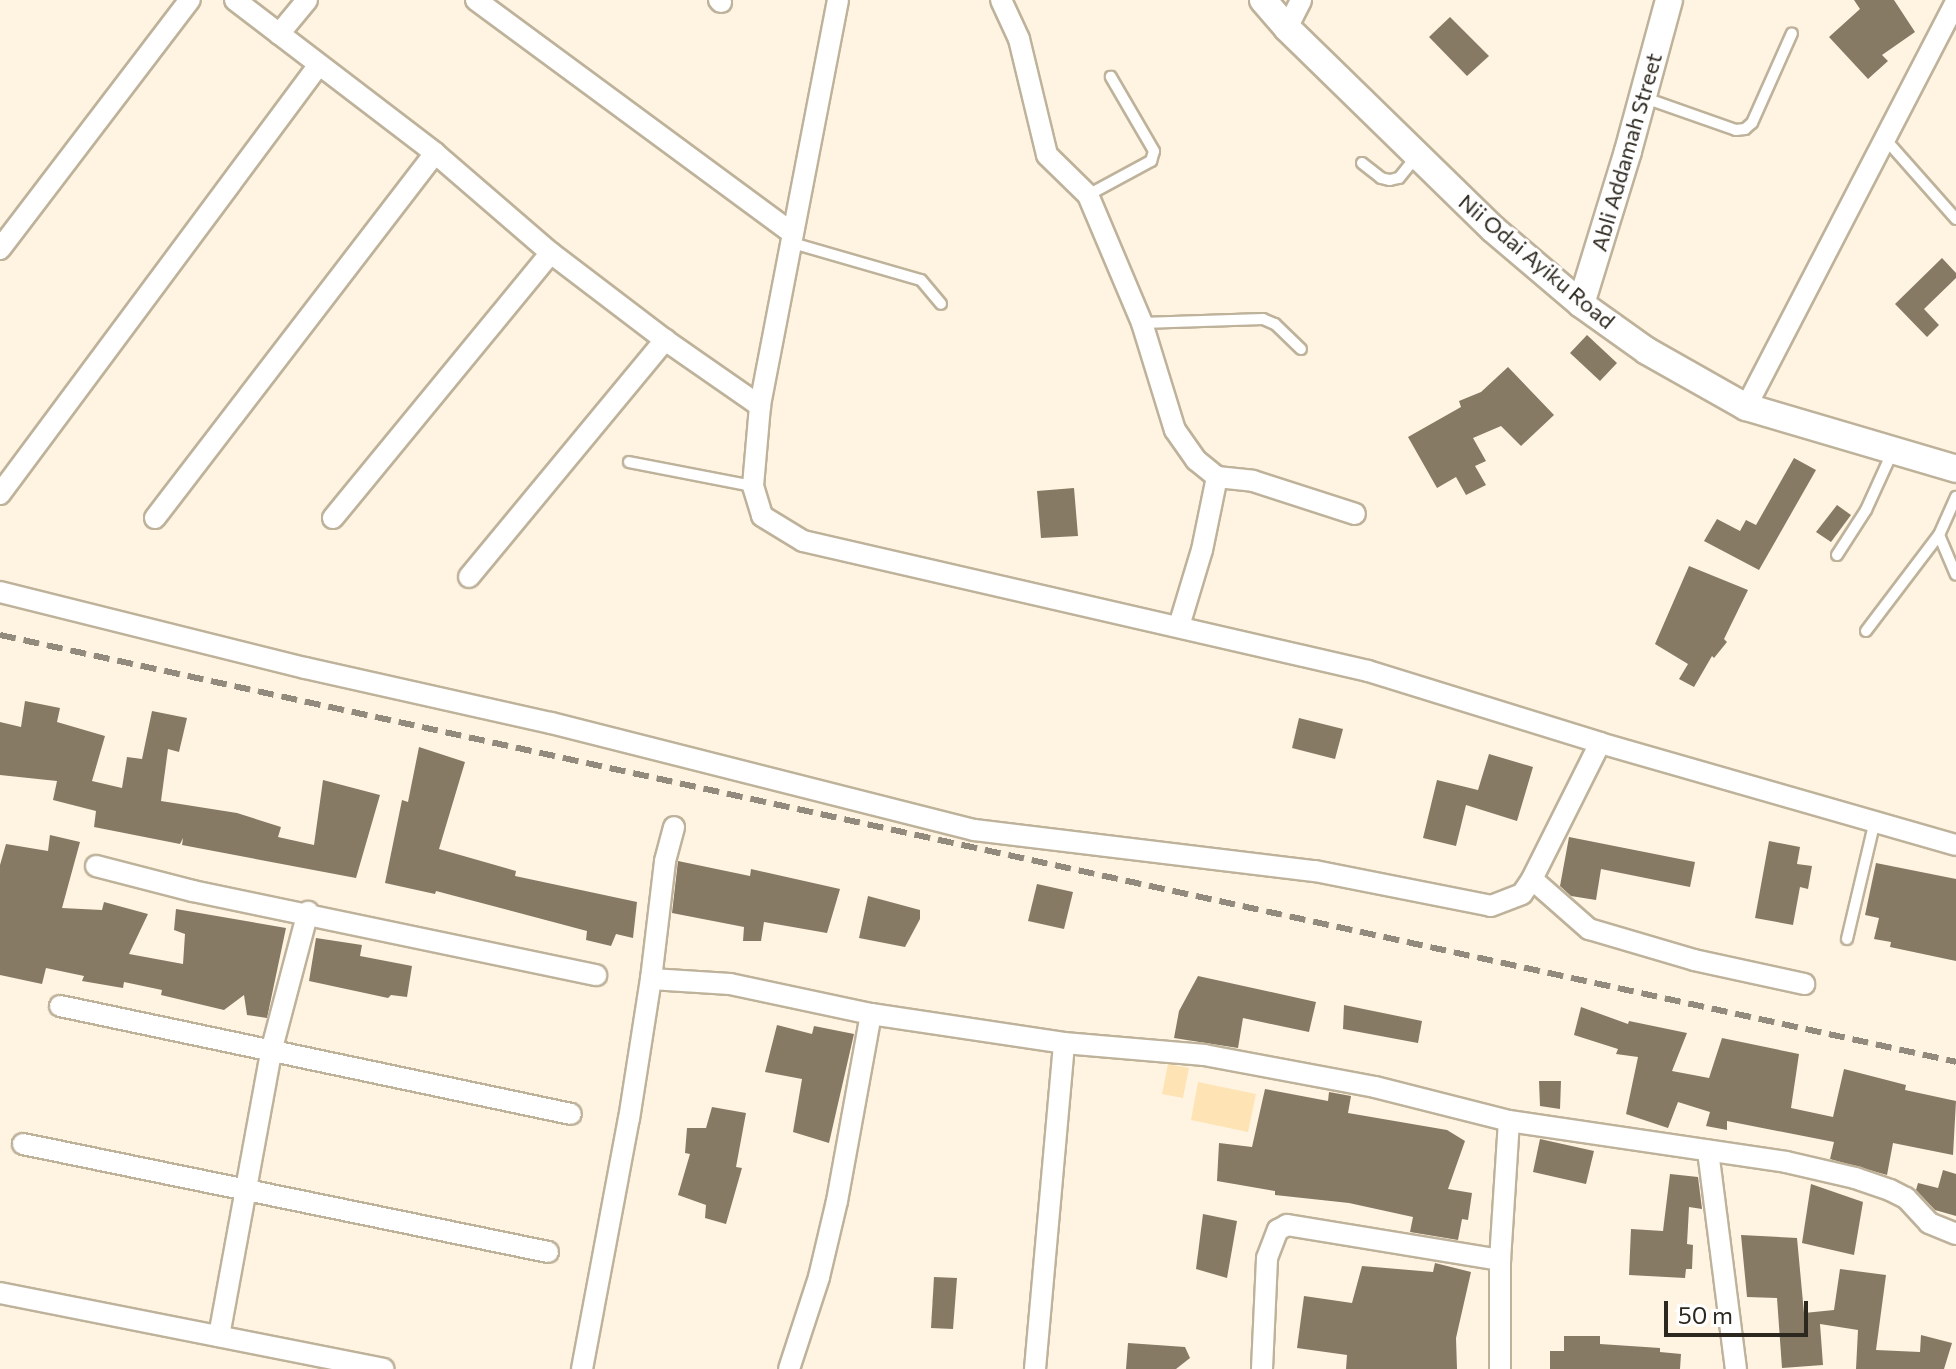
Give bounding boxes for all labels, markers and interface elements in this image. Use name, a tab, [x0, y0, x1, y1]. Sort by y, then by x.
street label: Abli Addamah Street	[1585, 50, 1667, 254]
street label: Nii Odai Ayiku Road	[1454, 188, 1620, 334]
scale bar	[1668, 1285, 1812, 1335]
text: 50 m	[1678, 1300, 1733, 1329]

